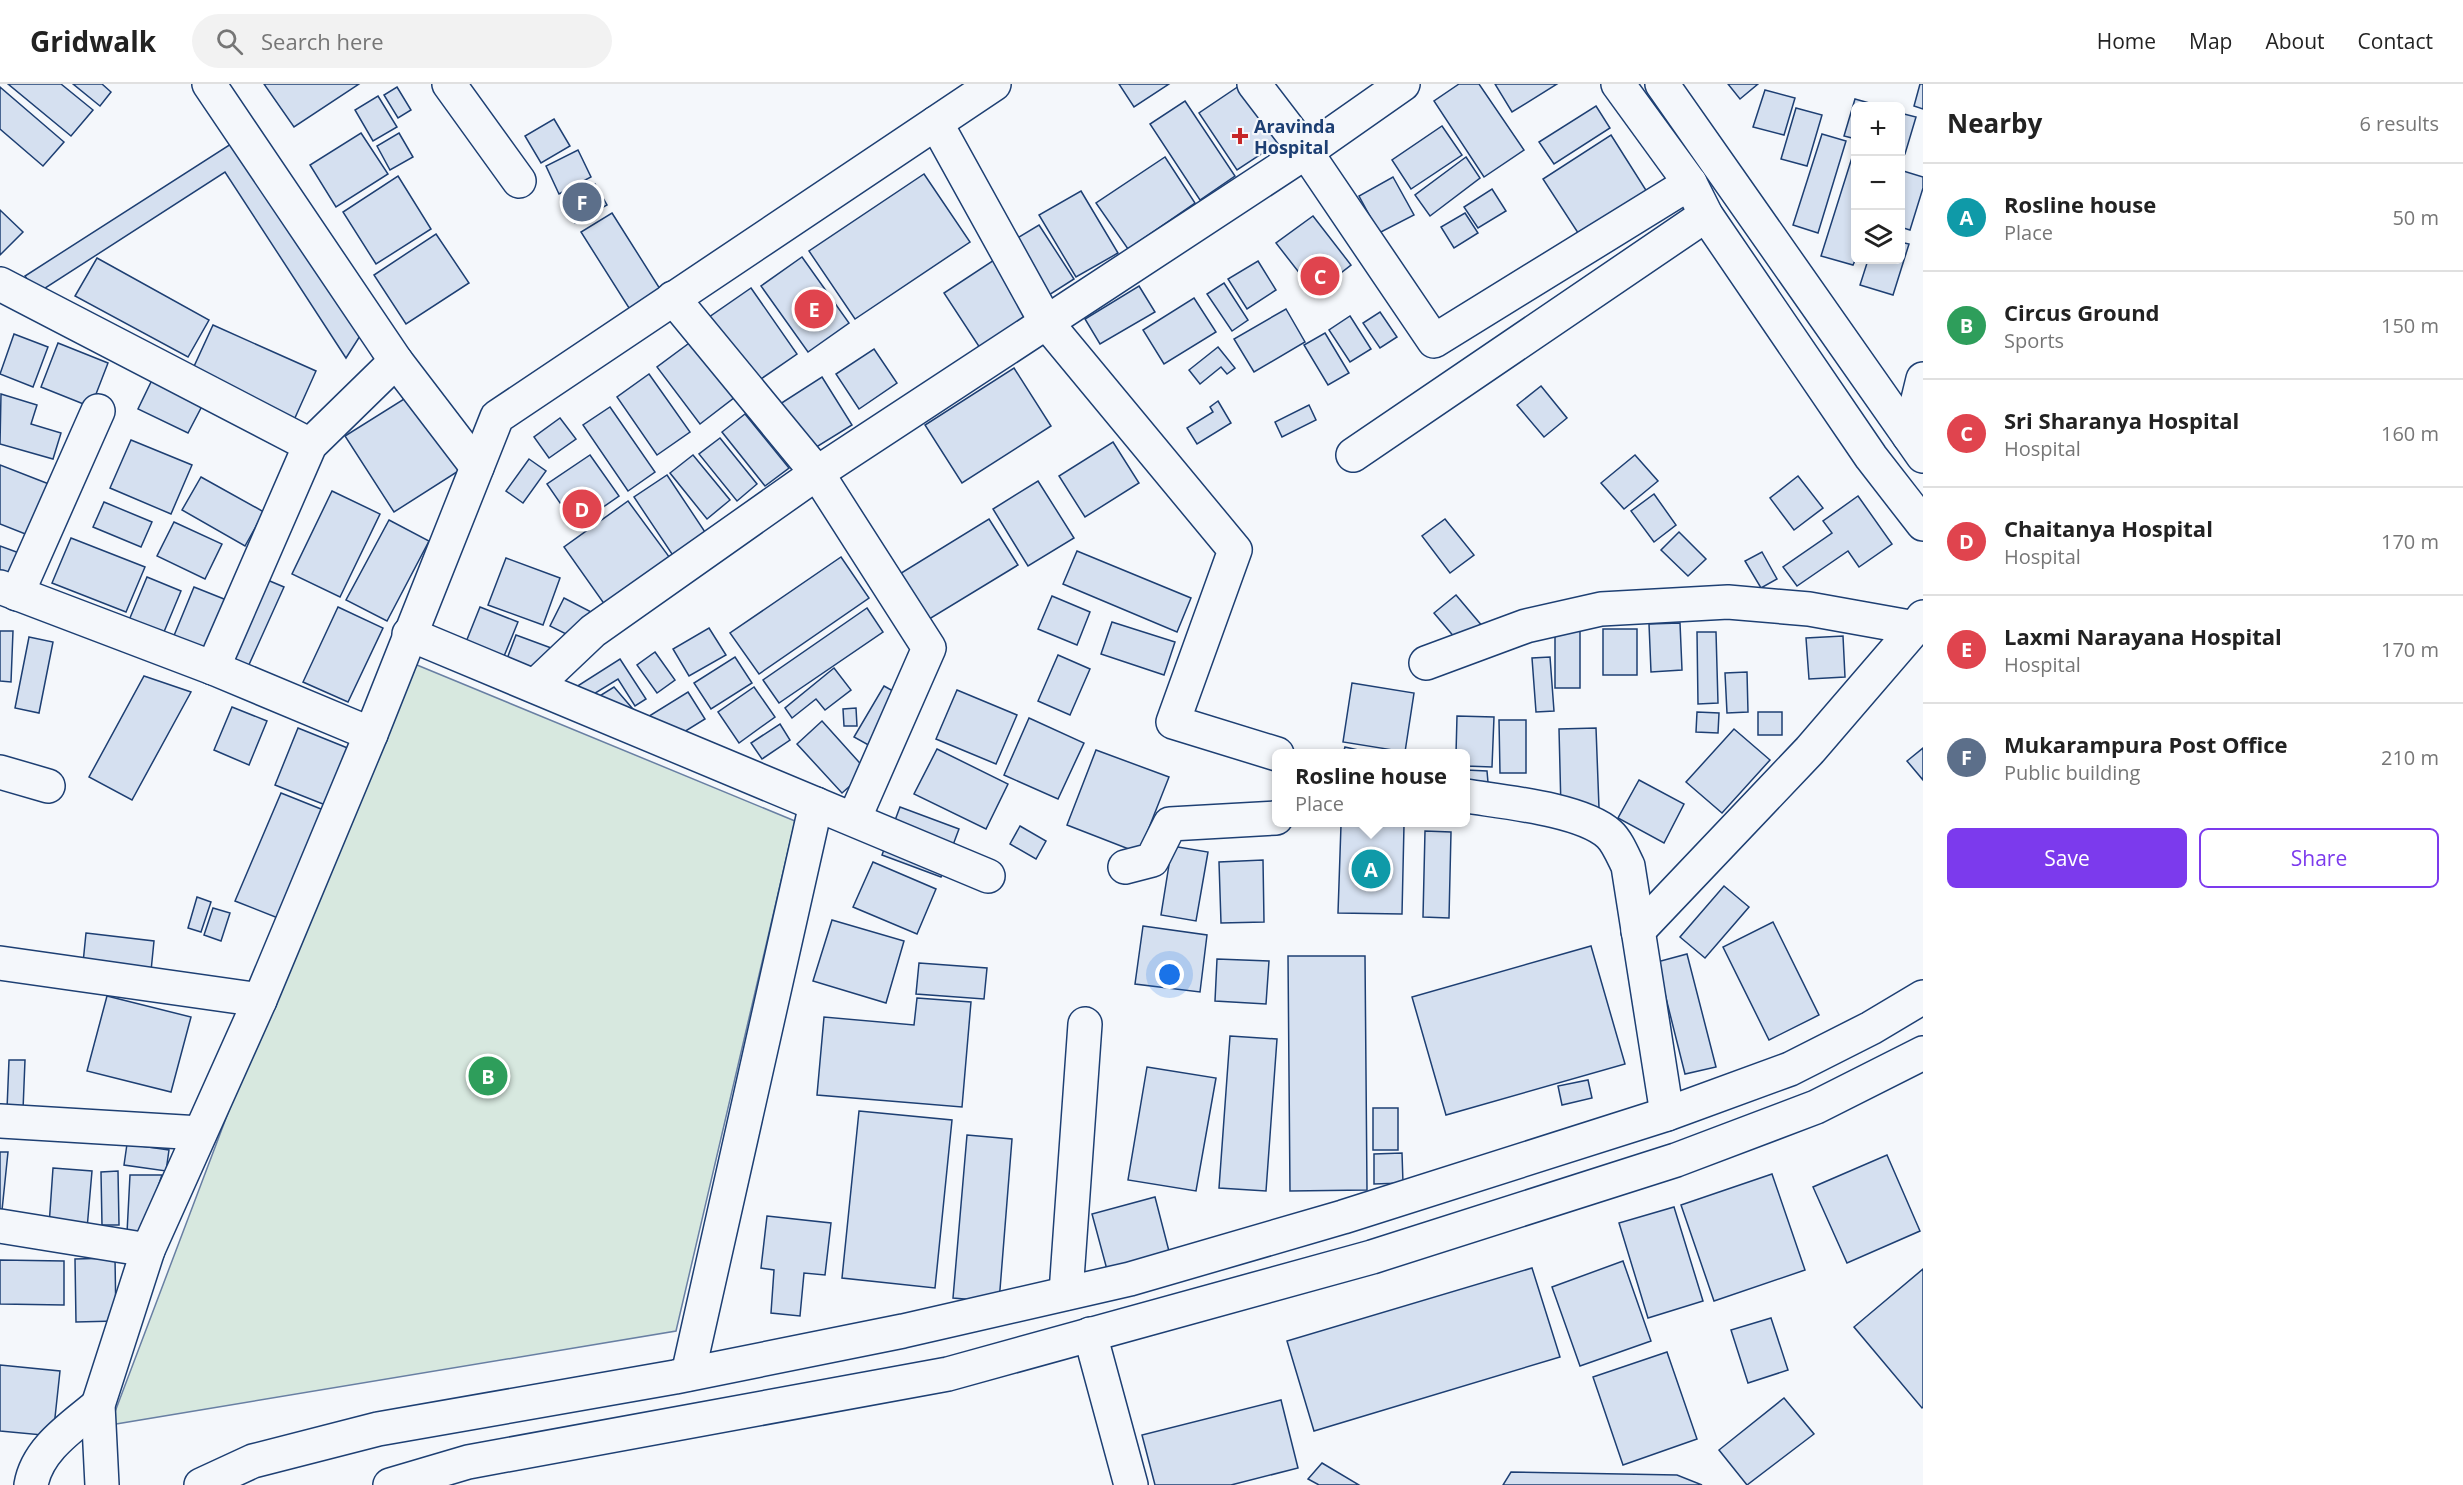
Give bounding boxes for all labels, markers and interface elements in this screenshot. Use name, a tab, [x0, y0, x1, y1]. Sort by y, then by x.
search box	[192, 14, 612, 68]
text: Gridwalk	[30, 22, 156, 60]
icon: search	[213, 25, 246, 58]
text: Search here	[261, 26, 384, 56]
text: Home	[2097, 27, 2156, 55]
text: Map	[2189, 27, 2232, 55]
text: About	[2265, 27, 2325, 55]
text: Contact	[2358, 27, 2433, 55]
map controls	[1851, 102, 1905, 264]
button: +	[1851, 102, 1905, 156]
text: Nearby	[1947, 105, 2042, 141]
text: 6 results	[2359, 110, 2439, 137]
place label: Aravinda Hospital	[1254, 114, 1335, 159]
marker: Aravinda Hospital	[1231, 127, 1249, 145]
button: −	[1851, 156, 1905, 210]
pin: F	[562, 180, 602, 224]
text: Rosline house	[2004, 189, 2156, 219]
text: A	[1960, 204, 1973, 231]
text: 50 m	[2392, 204, 2439, 231]
button: layers	[1851, 210, 1905, 264]
text: Place	[2004, 219, 2053, 246]
pin: C	[1300, 254, 1340, 298]
pin: E	[794, 286, 834, 332]
text: Circus Ground	[2004, 297, 2160, 327]
text: B	[1960, 312, 1973, 339]
text: 150 m	[2381, 312, 2439, 339]
text: Sports	[2004, 327, 2064, 354]
text: Sri Sharanya Hospital	[2004, 405, 2239, 435]
text: C	[1960, 420, 1973, 447]
text: 160 m	[2381, 420, 2439, 447]
text: Hospital	[2004, 435, 2081, 462]
pin: D	[562, 486, 602, 532]
text: Chaitanya Hospital	[2004, 513, 2213, 543]
text: D	[1959, 528, 1974, 555]
text: 170 m	[2381, 528, 2439, 555]
text: Hospital	[2004, 543, 2081, 570]
text: Laxmi Narayana Hospital	[2004, 621, 2282, 651]
text: E	[1961, 636, 1972, 663]
text: 170 m	[2381, 636, 2439, 663]
text: Hospital	[2004, 651, 2081, 678]
text: Mukarampura Post Office	[2004, 729, 2288, 759]
text: F	[1961, 744, 1972, 771]
text: 210 m	[2381, 744, 2439, 771]
popup	[1272, 749, 1470, 827]
text: Public building	[2004, 759, 2140, 786]
text: Rosline house	[1295, 760, 1447, 790]
text: Place	[1295, 790, 1344, 817]
button: Save	[1947, 828, 2187, 888]
button: Share	[2199, 828, 2439, 888]
pin: A	[1352, 846, 1390, 892]
your location	[1155, 960, 1184, 989]
pin: B	[468, 1054, 508, 1098]

